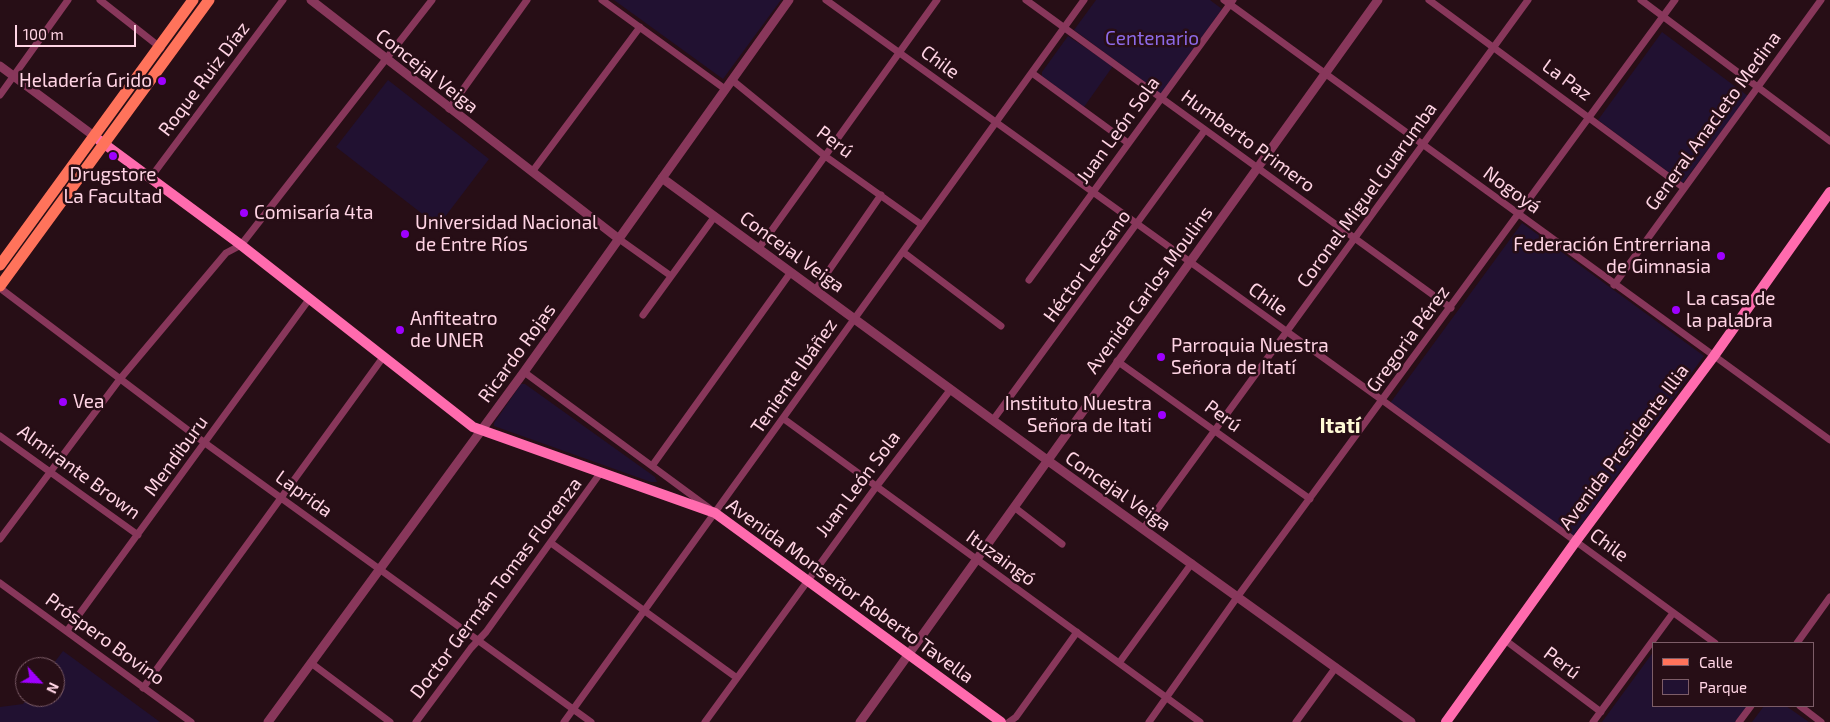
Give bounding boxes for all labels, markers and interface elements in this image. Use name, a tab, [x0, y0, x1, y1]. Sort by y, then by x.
scale bar	[18, 15, 139, 47]
street label: Roque Ruiz Díaz	[154, 17, 254, 141]
street label: Concejal Veiga	[371, 24, 483, 118]
text: 100 m	[23, 25, 64, 43]
street label: General Anacleto Medina	[1640, 27, 1786, 215]
park label: Centenario	[1105, 28, 1199, 50]
street label: Chile	[916, 40, 964, 84]
street label: La Paz	[1538, 54, 1596, 106]
place label: Heladería Grido	[19, 70, 152, 92]
street label: Juan León Sola	[1072, 72, 1164, 188]
marker: Heladería Grido	[156, 75, 168, 87]
street label: Humberto Primero	[1177, 85, 1319, 197]
street label: Coronel Miguel Guarumba	[1292, 98, 1442, 292]
street label: Perú	[812, 121, 858, 163]
marker: Drugstore La Facultad	[107, 150, 119, 162]
street label: Nogoyá	[1479, 161, 1545, 219]
place label: Drugstore La Facultad	[64, 164, 162, 208]
place label: Comisaría 4ta	[254, 202, 373, 224]
street label: Avenida Carlos Moulins	[1081, 202, 1217, 378]
street label: Héctor Lescano	[1039, 205, 1135, 327]
street label: Concejal Veiga	[735, 206, 849, 298]
marker: Comisaría 4ta	[238, 207, 250, 219]
place label: Universidad Nacional de Entre Ríos	[415, 212, 598, 256]
marker: Universidad Nacional de Entre Ríos	[399, 228, 411, 240]
place label: Federación Entrerriana de Gimnasia	[1513, 234, 1711, 278]
marker: Federación Entrerriana de Gimnasia	[1715, 250, 1727, 262]
street label: Chile	[1244, 277, 1292, 321]
street label: Gregoria Pérez	[1362, 281, 1454, 397]
place label: La casa de la palabra	[1686, 288, 1776, 332]
street label: Ricardo Rojas	[473, 299, 561, 407]
marker: La casa de la palabra	[1670, 304, 1682, 316]
place label: Anfiteatro de UNER	[410, 308, 498, 352]
street label: Teniente Ibáñez	[746, 314, 842, 438]
marker: Anfiteatro de UNER	[394, 324, 406, 336]
place label: Parroquia Nuestra Señora de Itatí	[1171, 335, 1329, 379]
marker: Parroquia Nuestra Señora de Itatí	[1155, 351, 1167, 363]
street label: Avenida Presidente Illia	[1554, 360, 1694, 534]
place label: Vea	[73, 391, 104, 413]
place label: Instituto Nuestra Señora de Itati	[1005, 393, 1152, 437]
street label: Perú	[1200, 395, 1246, 437]
marker: Vea	[57, 396, 69, 408]
marker: Instituto Nuestra Señora de Itati	[1156, 409, 1168, 421]
street label: Mendiburu	[139, 411, 213, 501]
district label: Itatí	[1319, 413, 1361, 439]
street label: Almirante Brown	[13, 420, 145, 524]
street label: Juan León Sola	[811, 427, 905, 541]
street label: Concejal Veiga	[1061, 446, 1175, 536]
street label: Laprida	[271, 466, 337, 522]
street label: Doctor Germán Tomas Florenza	[405, 473, 587, 703]
street label: Avenida Monseñor Roberto Tavella	[722, 494, 978, 688]
street label: Chile	[1585, 523, 1633, 567]
street label: Ituzaingó	[962, 525, 1040, 591]
street label: Próspero Bovino	[41, 588, 169, 690]
street label: Perú	[1539, 642, 1585, 684]
legend	[1652, 642, 1815, 707]
text: Calle	[1699, 653, 1733, 671]
north arrow	[15, 657, 65, 707]
text: Parque	[1699, 678, 1747, 696]
text: N	[43, 680, 63, 696]

